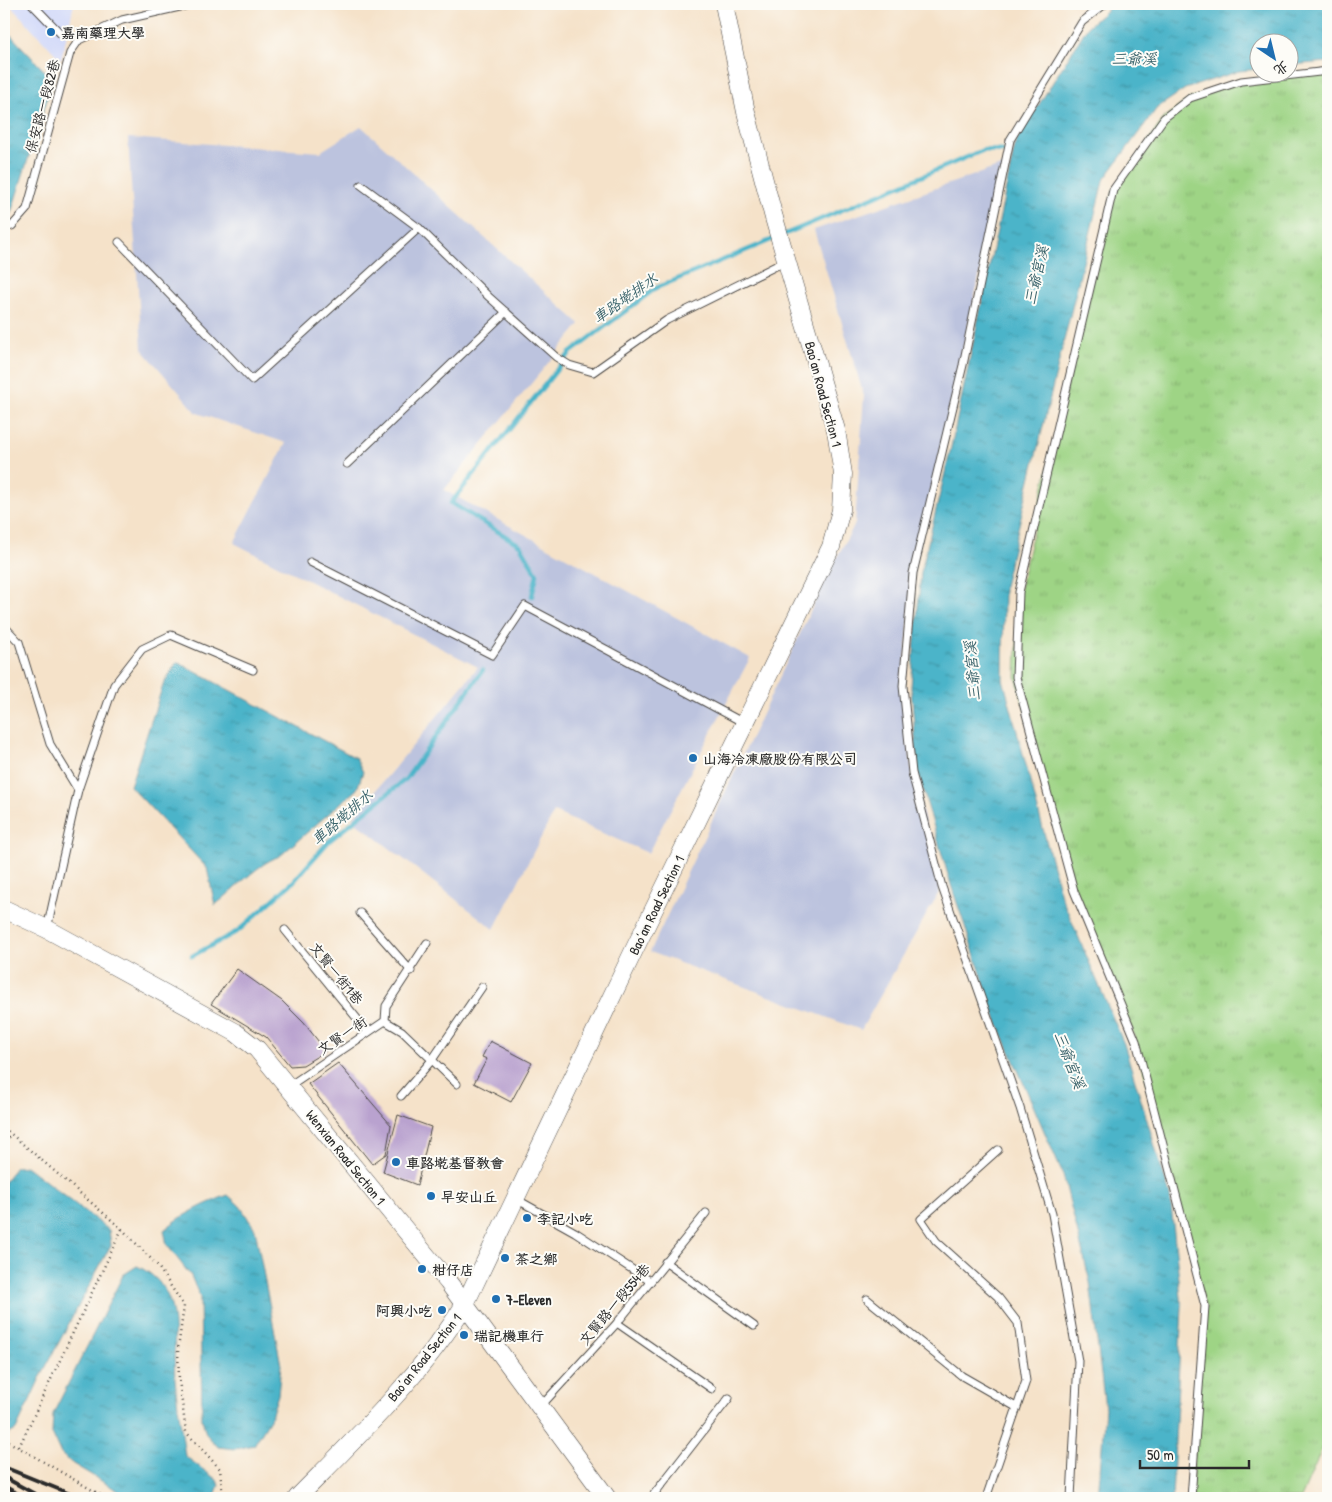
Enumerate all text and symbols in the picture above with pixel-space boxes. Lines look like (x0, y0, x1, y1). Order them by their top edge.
place label: 嘉南藥理大學 (61, 23, 145, 42)
marker: 嘉南藥理大學 (45, 26, 57, 38)
north arrow (1250, 32, 1300, 82)
water label: 三爺溪 (1111, 48, 1157, 69)
street label: 保安路一段82巷 (20, 56, 64, 155)
text: 北 (1271, 57, 1293, 81)
water label: 三爺宮溪 (1019, 242, 1053, 307)
water label: 車路墘排水 (588, 267, 663, 328)
street label: Bao’an Road Section 1 (801, 339, 847, 449)
water label: 三爺宮溪 (959, 639, 985, 702)
place label: 山海冷凍廠股份有限公司 (703, 749, 857, 768)
marker: 山海冷凍廠股份有限公司 (687, 752, 699, 764)
water label: 車路墘排水 (307, 784, 378, 850)
street label: Bao’an Road Section 1 (624, 852, 688, 958)
street label: 文賢一街1巷 (306, 938, 369, 1009)
street label: 文賢一街 (313, 1011, 371, 1059)
water label: 三爺宮溪 (1049, 1028, 1091, 1093)
street label: Wenxian Road Section 1 (302, 1106, 390, 1208)
place label: 車路墘基督教會 (406, 1153, 504, 1172)
marker: 車路墘基督教會 (390, 1156, 402, 1168)
place label: 早安山丘 (441, 1187, 497, 1206)
marker: 早安山丘 (425, 1190, 437, 1202)
place label: 李記小吃 (537, 1209, 593, 1228)
marker: 李記小吃 (521, 1212, 533, 1224)
place label: 茶之鄉 (515, 1249, 557, 1268)
marker: 茶之鄉 (499, 1252, 511, 1264)
street label: 文賢路一段554巷 (574, 1258, 654, 1349)
place label: 柑仔店 (432, 1260, 474, 1279)
marker: 柑仔店 (416, 1263, 428, 1275)
place label: 7-Eleven (505, 1290, 552, 1309)
marker: 7-Eleven (490, 1293, 502, 1305)
place label: 阿興小吃 (376, 1301, 432, 1320)
marker: 阿興小吃 (436, 1304, 448, 1316)
street label: Bao’an Road Section 1 (383, 1309, 465, 1405)
place label: 瑞記機車行 (474, 1326, 544, 1345)
marker: 瑞記機車行 (458, 1329, 470, 1341)
scale bar (1140, 1437, 1248, 1469)
text: 50 m (1147, 1444, 1174, 1465)

